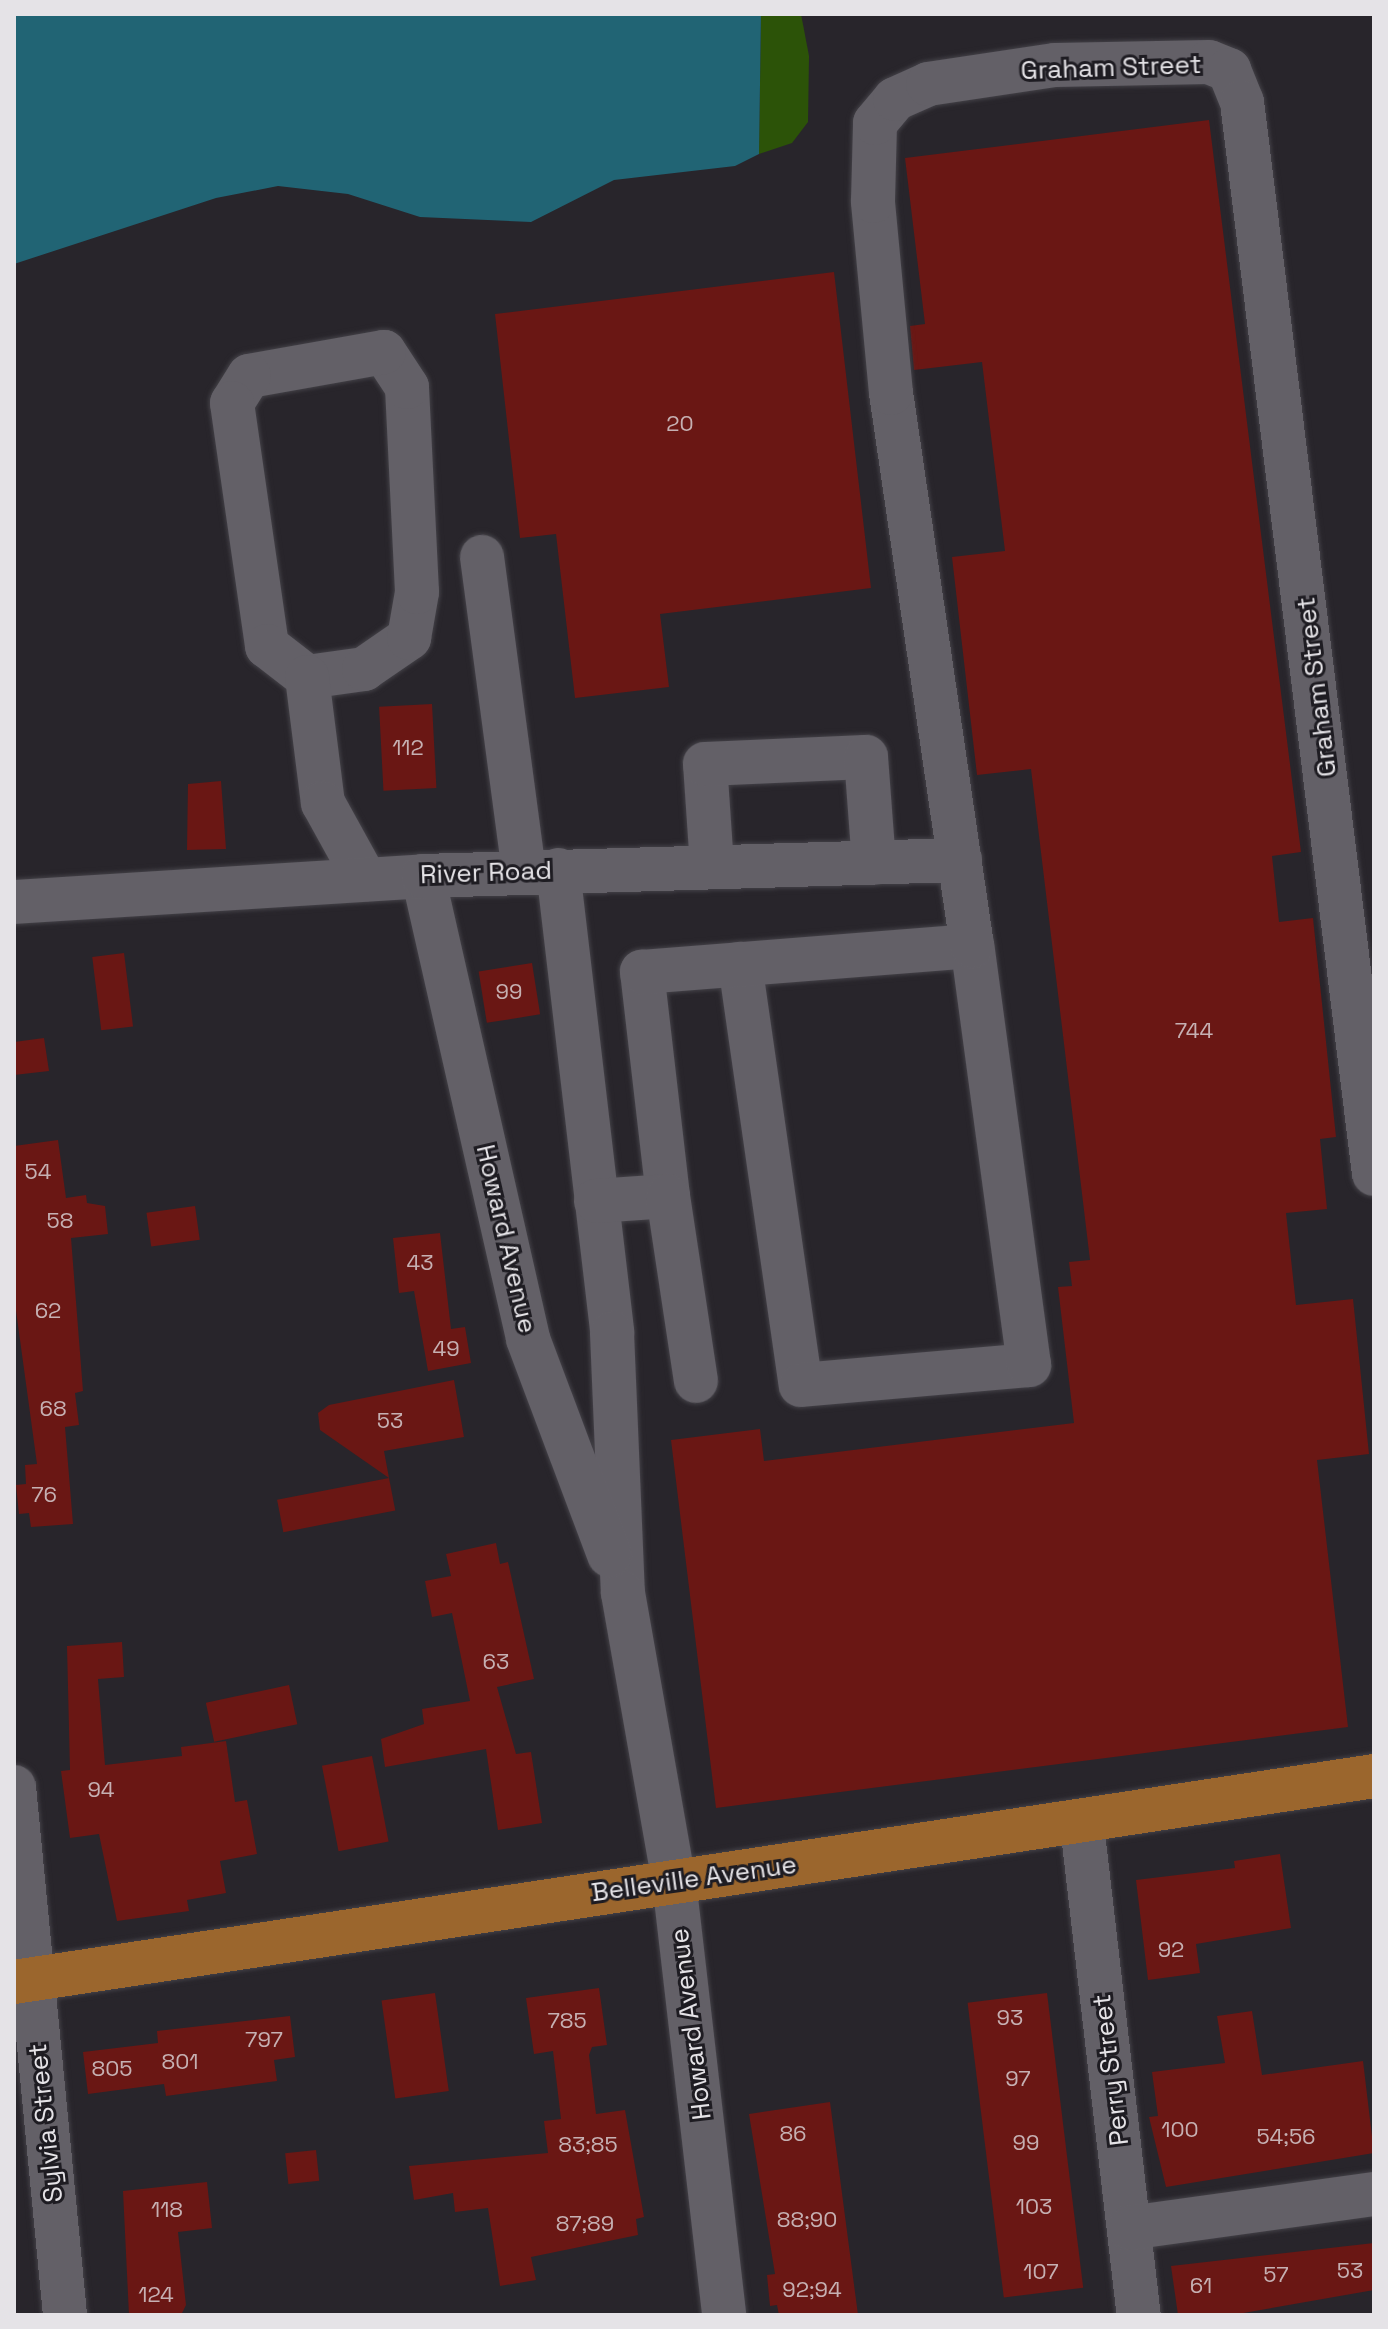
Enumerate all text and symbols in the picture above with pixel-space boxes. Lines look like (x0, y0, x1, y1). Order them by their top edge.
street label: Graham Street (1020, 49, 1202, 87)
house number: 20 (666, 411, 694, 437)
street label: Graham Street (1290, 595, 1344, 779)
house number: 112 (392, 735, 424, 761)
street label: River Road (420, 855, 552, 891)
house number: 99 (496, 979, 522, 1005)
house number: 744 (1175, 1018, 1213, 1044)
street label: Howard Avenue (469, 1141, 543, 1337)
house number: 54 (25, 1159, 51, 1185)
house number: 58 (47, 1208, 73, 1234)
house number: 43 (406, 1250, 434, 1276)
house number: 62 (35, 1298, 61, 1324)
house number: 49 (432, 1336, 460, 1362)
house number: 68 (39, 1396, 67, 1422)
house number: 53 (377, 1408, 403, 1434)
house number: 76 (31, 1482, 57, 1508)
house number: 63 (483, 1649, 509, 1675)
house number: 94 (87, 1777, 115, 1803)
street label: Belleville Avenue (589, 1849, 799, 1909)
street label: Howard Avenue (664, 1926, 718, 2122)
house number: 92 (1158, 1937, 1184, 1963)
street label: Perry Street (1086, 1993, 1136, 2147)
house number: 93 (997, 2005, 1023, 2031)
house number: 785 (547, 2008, 587, 2034)
house number: 797 (245, 2027, 283, 2053)
street label: Sylvia Street (22, 2042, 70, 2204)
house number: 801 (161, 2049, 199, 2075)
house number: 805 (92, 2056, 132, 2082)
house number: 97 (1005, 2066, 1031, 2092)
house number: 100 (1161, 2117, 1199, 2143)
house number: 86 (779, 2121, 807, 2147)
house number: 54;56 (1256, 2124, 1316, 2150)
house number: 99 (1013, 2130, 1039, 2156)
house number: 83;85 (558, 2132, 618, 2158)
house number: 103 (1016, 2194, 1052, 2220)
house number: 118 (151, 2197, 183, 2223)
house number: 88;90 (777, 2207, 837, 2233)
house number: 87;89 (556, 2211, 614, 2237)
house number: 53 (1337, 2258, 1363, 2284)
house number: 107 (1023, 2259, 1059, 2285)
house number: 57 (1263, 2262, 1289, 2288)
house number: 61 (1190, 2273, 1212, 2299)
house number: 92;94 (782, 2277, 842, 2303)
house number: 124 (138, 2282, 174, 2308)

